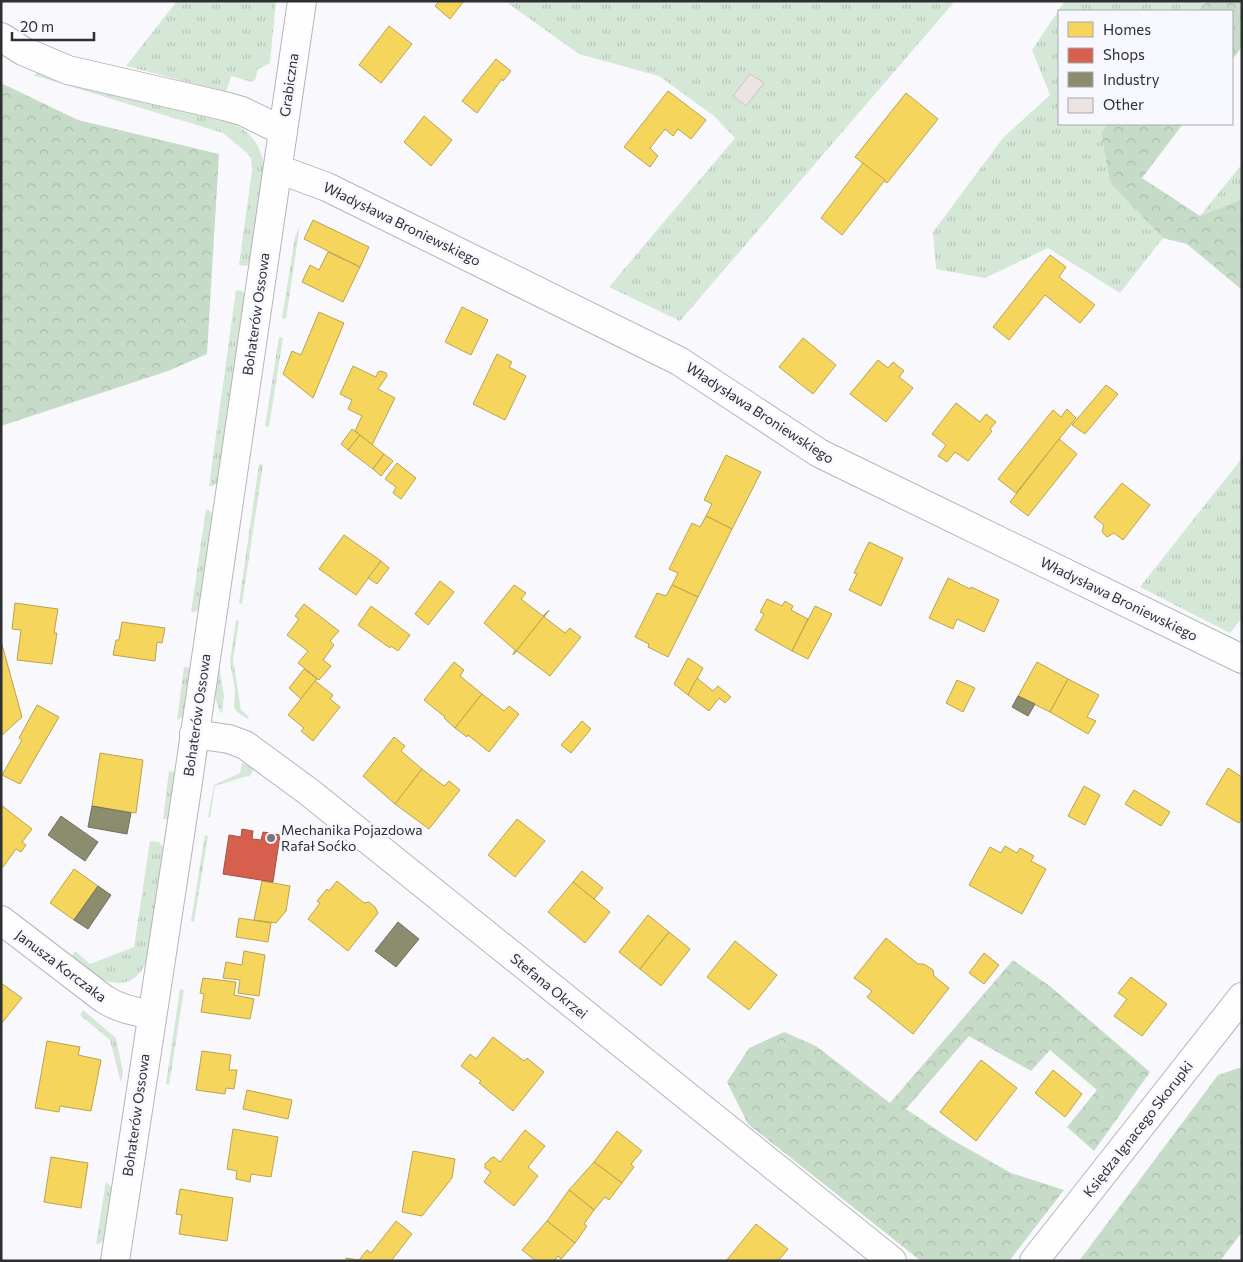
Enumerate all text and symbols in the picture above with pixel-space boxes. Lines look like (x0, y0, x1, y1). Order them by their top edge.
scale bar (12, 10, 95, 42)
legend (1058, 10, 1233, 125)
text: 20 m (20, 17, 54, 35)
text: Homes (1103, 20, 1151, 38)
text: Shops (1103, 45, 1145, 63)
street label: Grabiczna (276, 52, 301, 118)
text: Industry (1103, 70, 1160, 88)
text: Other (1103, 95, 1144, 113)
street label: Władysława Broniewskiego (321, 178, 484, 269)
street label: Bohaterów Ossowa (238, 251, 273, 376)
street label: Władysława Broniewskiego (683, 358, 838, 467)
street label: Władysława Broniewskiego (1038, 553, 1201, 644)
street label: Bohaterów Ossowa (179, 652, 214, 777)
place label: Mechanika Pojazdowa Rafał Soćko (281, 821, 423, 854)
marker: Mechanika Pojazdowa Rafał Soćko (265, 832, 277, 844)
street label: Janusza Korczaka (13, 926, 110, 1005)
street label: Stefana Okrzei (507, 949, 591, 1022)
street label: Bohaterów Ossowa (118, 1052, 153, 1177)
street label: Księdza Ignacego Skorupki (1079, 1057, 1196, 1200)

